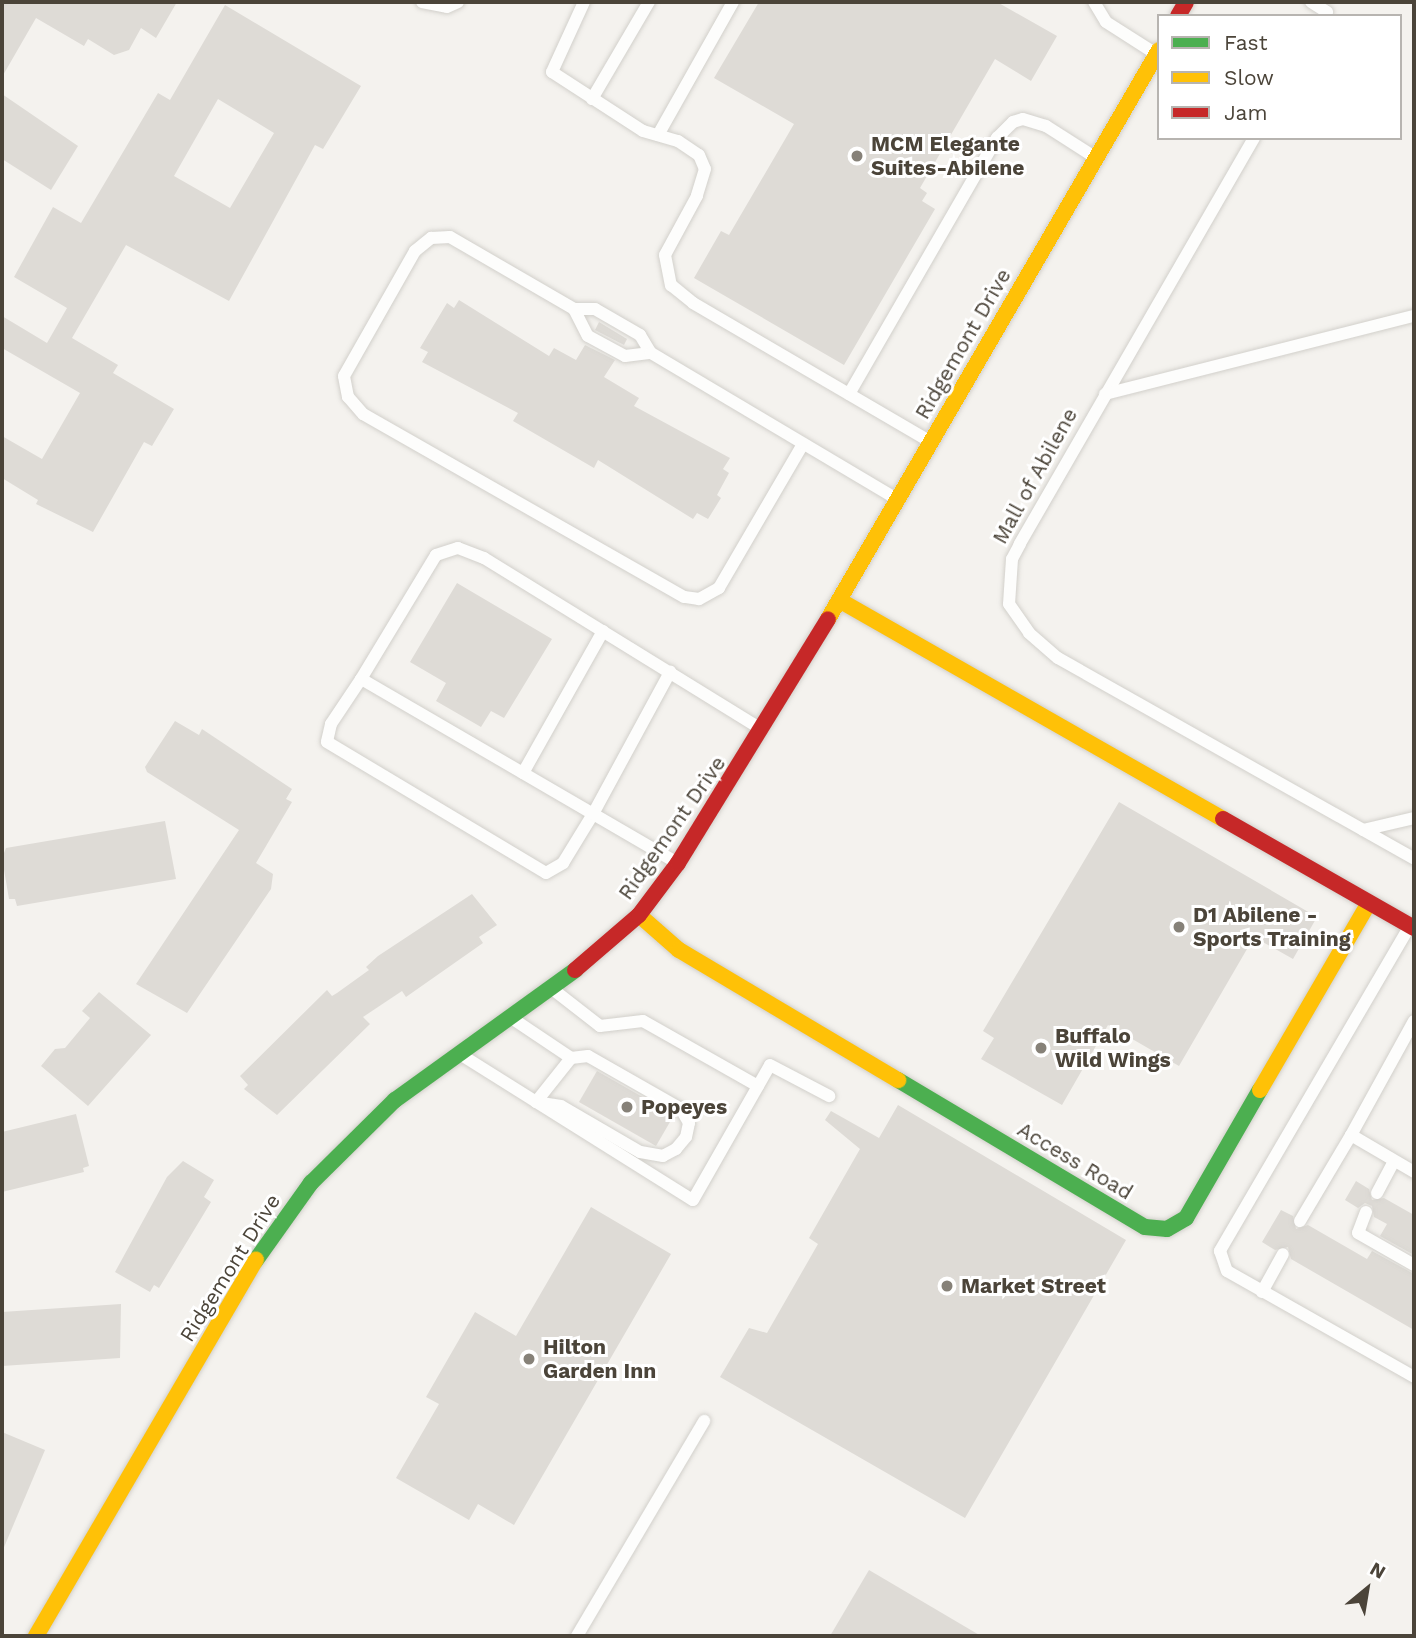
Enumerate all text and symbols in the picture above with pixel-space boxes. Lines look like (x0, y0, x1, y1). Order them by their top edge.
legend (1157, 14, 1402, 140)
text: Fast (1224, 30, 1268, 55)
text: Slow (1224, 65, 1274, 90)
text: Jam (1224, 100, 1267, 125)
place label: MCM Elegante Suites-Abilene (871, 131, 1025, 181)
marker: MCM Elegante Suites-Abilene (849, 148, 865, 164)
street label: Ridgemont Drive (910, 264, 1016, 424)
street label: Mall of Abilene (987, 403, 1083, 549)
street label: Ridgemont Drive (613, 751, 731, 905)
place label: D1 Abilene - Sports Training (1193, 902, 1351, 952)
marker: D1 Abilene - Sports Training (1171, 919, 1187, 935)
place label: Buffalo Wild Wings (1055, 1023, 1171, 1073)
marker: Buffalo Wild Wings (1033, 1040, 1049, 1056)
place label: Popeyes (641, 1094, 727, 1120)
marker: Popeyes (619, 1099, 635, 1115)
street label: Access Road (1013, 1117, 1137, 1205)
street label: Ridgemont Drive (174, 1189, 286, 1347)
place label: Market Street (961, 1273, 1106, 1299)
marker: Market Street (939, 1278, 955, 1294)
place label: Hilton Garden Inn (543, 1334, 656, 1384)
marker: Hilton Garden Inn (521, 1351, 537, 1367)
north arrow (1332, 1554, 1402, 1624)
text: N (1366, 1557, 1390, 1584)

